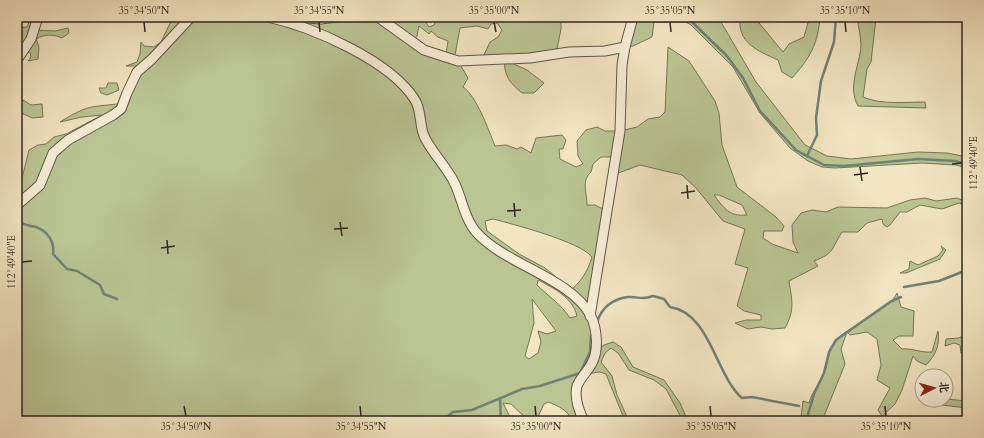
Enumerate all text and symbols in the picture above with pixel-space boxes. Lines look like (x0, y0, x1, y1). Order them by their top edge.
text: 35°34'50"N (119, 4, 170, 18)
text: 35°34'55"N (294, 4, 345, 18)
text: 35°35'00"N (469, 4, 520, 18)
text: 35°35'05"N (645, 4, 696, 18)
text: 35°35'10"N (820, 4, 871, 18)
text: 112°49'40"E (967, 136, 981, 190)
text: 112°49'40"E (5, 235, 19, 289)
north arrow (914, 368, 954, 408)
text: 北 (935, 381, 951, 393)
text: 35°34'50"N (161, 420, 212, 434)
text: 35°34'55"N (336, 420, 387, 434)
text: 35°35'00"N (511, 420, 562, 434)
text: 35°35'05"N (686, 420, 737, 434)
text: 35°35'10"N (861, 420, 912, 434)

